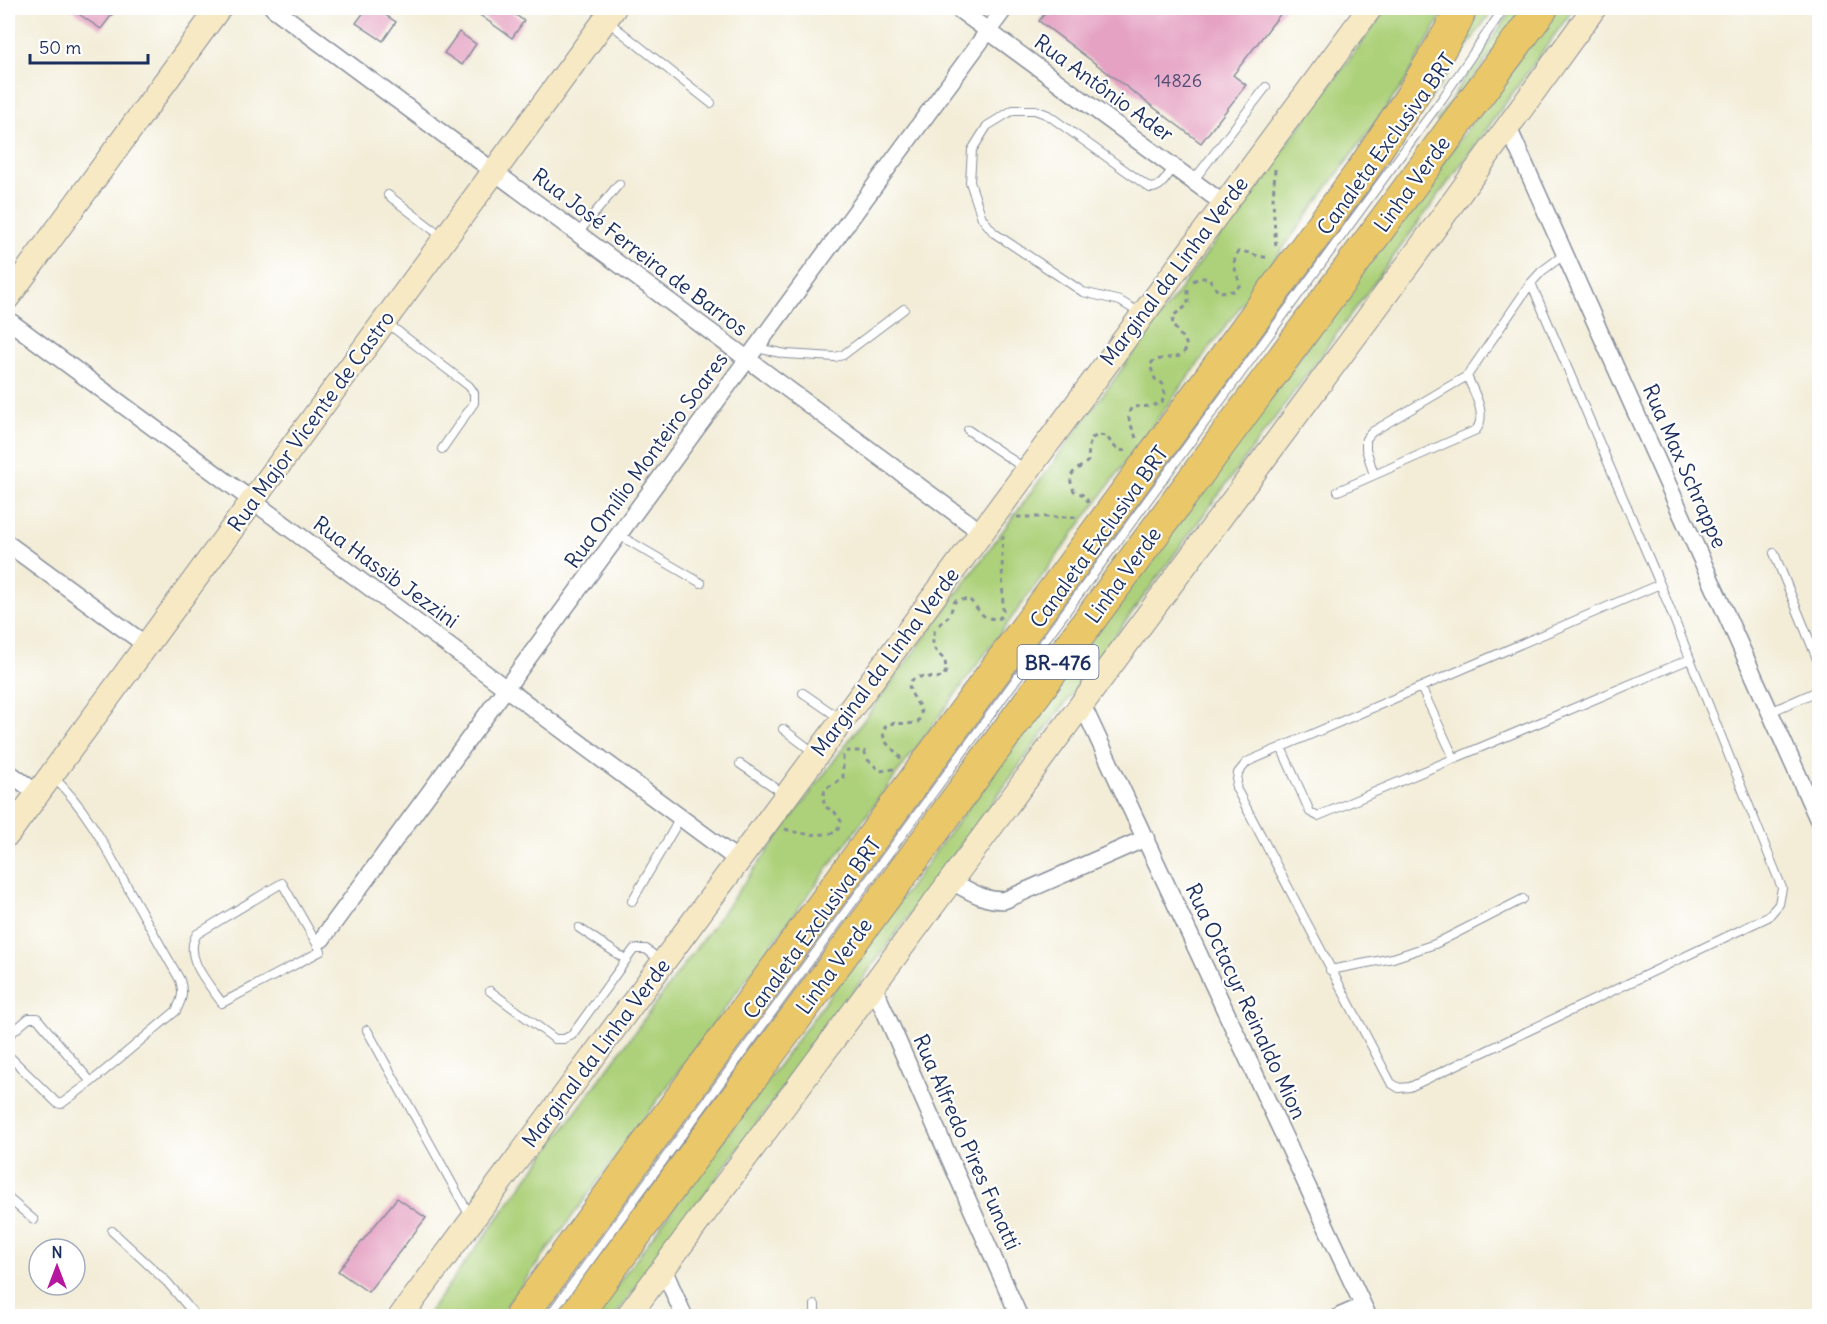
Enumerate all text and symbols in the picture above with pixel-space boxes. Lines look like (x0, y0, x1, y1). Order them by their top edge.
scale bar (30, 27, 148, 65)
street label: Rua Antônio Ader (1029, 28, 1179, 148)
text: 50 m (39, 36, 81, 59)
street label: Canaleta Exclusiva BRT (1311, 48, 1461, 240)
house number: 14826 (1154, 69, 1202, 92)
street label: Linha Verde (1368, 130, 1456, 238)
street label: Rua José Ferreira de Barros (527, 162, 753, 342)
street label: Marginal da Linha Verde (1094, 171, 1254, 371)
street label: Rua Major Vicente de Castro (222, 305, 400, 537)
street label: Rua Omílio Monteiro Soares (558, 347, 734, 573)
street label: Rua Max Schrappe (1637, 380, 1733, 552)
street label: Canaleta Exclusiva BRT (1024, 441, 1174, 633)
street label: Rua Hassib Jezzini (308, 510, 464, 634)
street label: Linha Verde (1079, 521, 1167, 629)
street label: Marginal da Linha Verde (805, 562, 965, 762)
road number: BR-476 (1018, 645, 1098, 679)
street label: Canaleta Exclusiva BRT (737, 832, 887, 1024)
street label: Rua Octacyr Reinaldo Mion (1179, 879, 1313, 1123)
street label: Linha Verde (790, 912, 878, 1020)
street label: Marginal da Linha Verde (516, 953, 676, 1153)
street label: Rua Alfredo Pires Funatti (907, 1030, 1027, 1254)
north arrow (27, 1237, 87, 1297)
text: N (51, 1242, 63, 1262)

